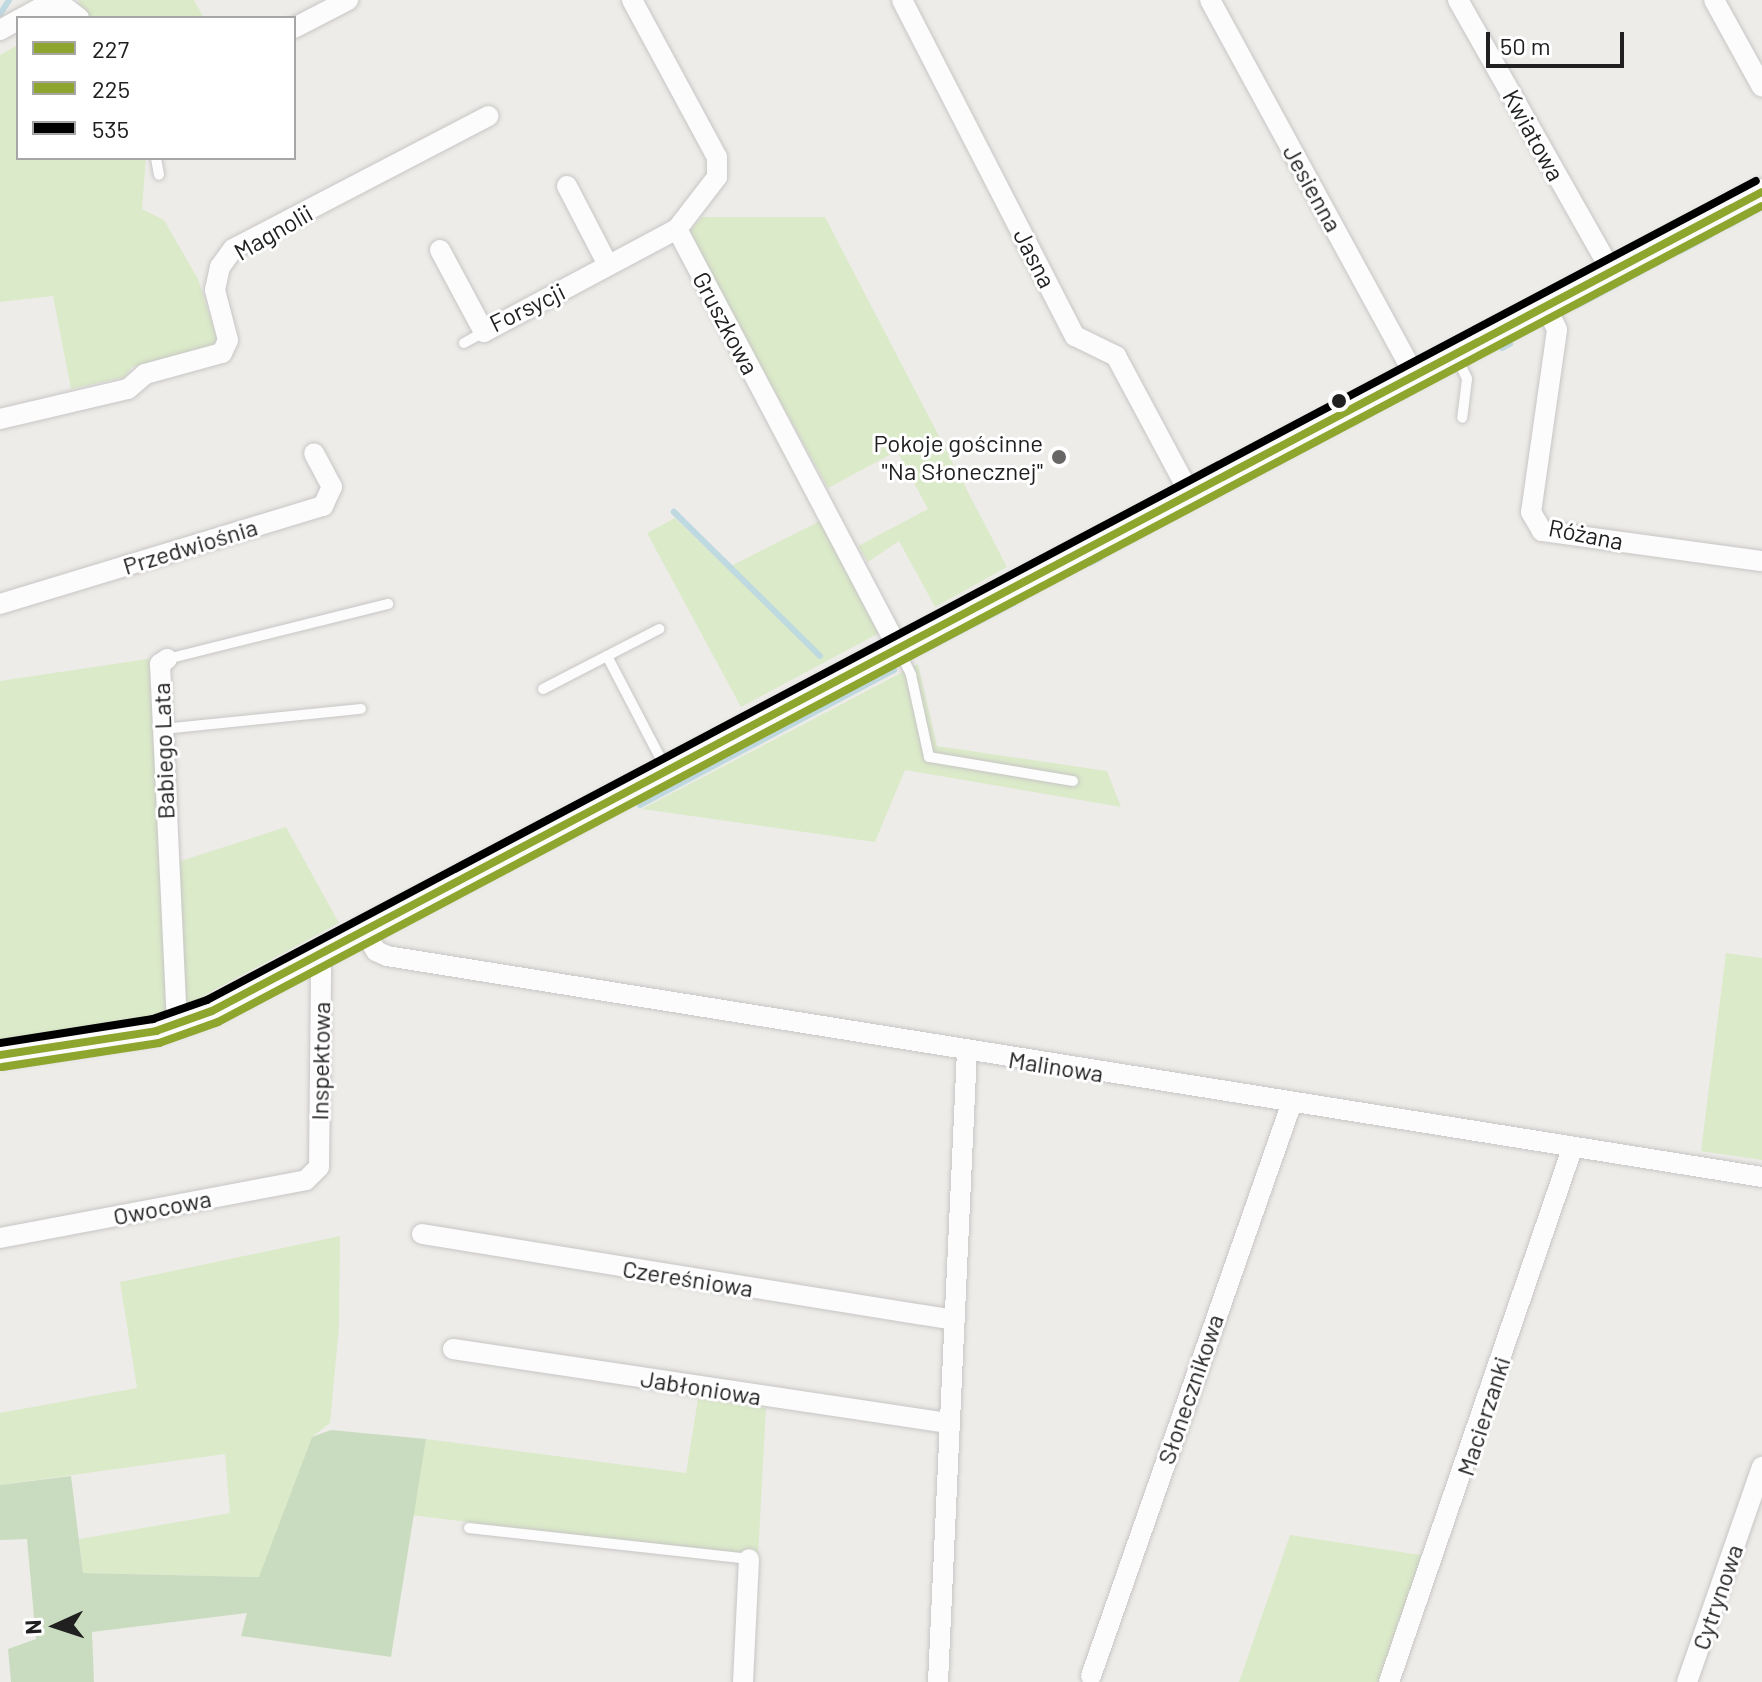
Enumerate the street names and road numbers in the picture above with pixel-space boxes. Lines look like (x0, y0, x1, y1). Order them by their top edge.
street label: Kwiatowa (1497, 84, 1571, 186)
street label: Jesienna (1277, 139, 1349, 237)
street label: Magnolii (229, 198, 317, 266)
street label: Jasna (1008, 223, 1062, 293)
street label: Gruszkowa (687, 267, 765, 379)
street label: Forsycji (485, 276, 569, 338)
street label: Przedwiośnia (119, 512, 261, 580)
street label: Różana (1546, 513, 1626, 555)
street label: Babiego Lata (146, 682, 180, 820)
street label: Inspektowa (305, 1001, 335, 1121)
street label: Malinowa (1006, 1044, 1106, 1088)
street label: Owocowa (111, 1183, 213, 1231)
street label: Czereśniowa (621, 1253, 755, 1303)
street label: Słonecznikowa (1151, 1310, 1229, 1468)
street label: Macierzanki (1450, 1353, 1516, 1479)
street label: Jabłoniowa (639, 1363, 763, 1411)
street label: Cytrynowa (1686, 1541, 1748, 1653)

